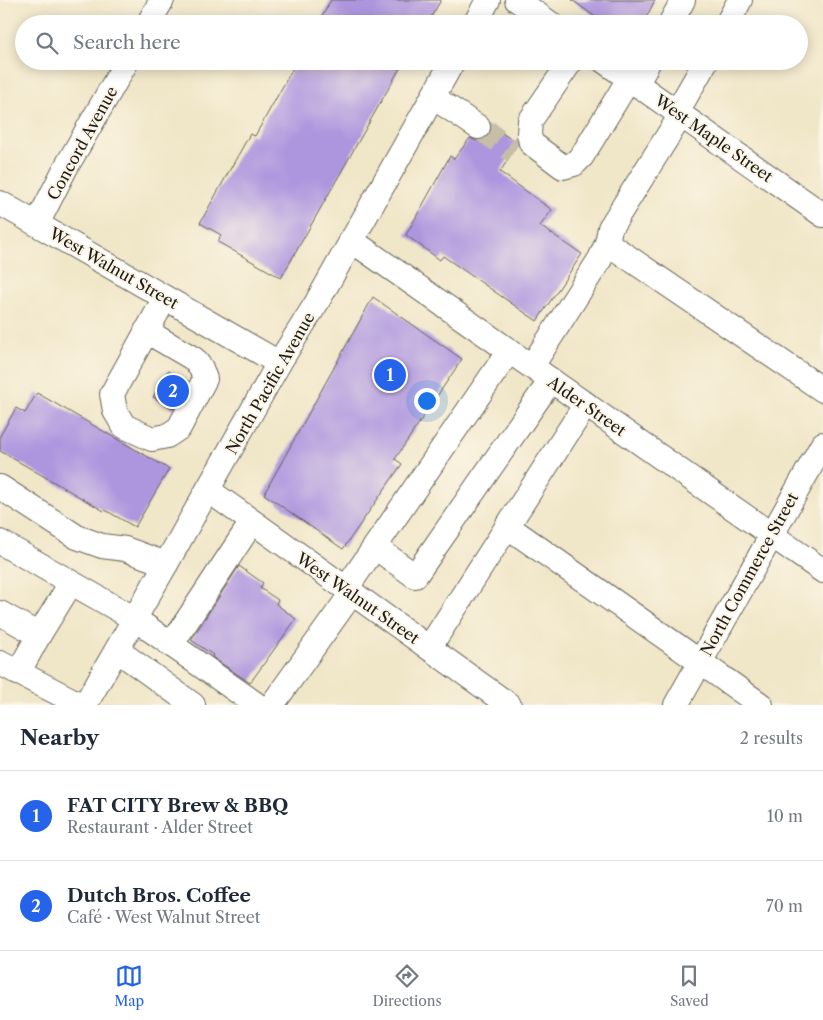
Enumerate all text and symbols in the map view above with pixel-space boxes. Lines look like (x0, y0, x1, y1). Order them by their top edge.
search box (15, 15, 808, 70)
icon: search (33, 29, 61, 57)
text: Search here (73, 31, 181, 54)
street label: Concord Avenue (42, 83, 122, 203)
street label: West Maple Street (650, 89, 777, 186)
street label: West Walnut Street (45, 222, 182, 313)
street label: North Pacific Avenue (221, 309, 319, 457)
pin: 1 (374, 356, 406, 394)
street label: Alder Street (543, 371, 630, 441)
pin: 2 (157, 372, 189, 410)
your location (414, 388, 440, 414)
street label: North Commerce Street (696, 489, 802, 659)
street label: West Walnut Street (292, 547, 424, 648)
text: Nearby (20, 725, 99, 750)
text: 2 results (740, 728, 803, 748)
text: FAT CITY Brew & BBQ (67, 794, 288, 817)
text: 1 (32, 806, 40, 826)
text: 10 m (767, 806, 803, 826)
text: Restaurant · Alder Street (67, 817, 253, 837)
text: Dutch Bros. Coffee (67, 884, 251, 907)
text: 2 (31, 896, 41, 916)
text: 70 m (766, 896, 803, 916)
text: Café · West Walnut Street (67, 907, 260, 927)
tab: Map (114, 962, 144, 1010)
tab: Directions (372, 962, 442, 1010)
tab: Saved (670, 962, 709, 1010)

